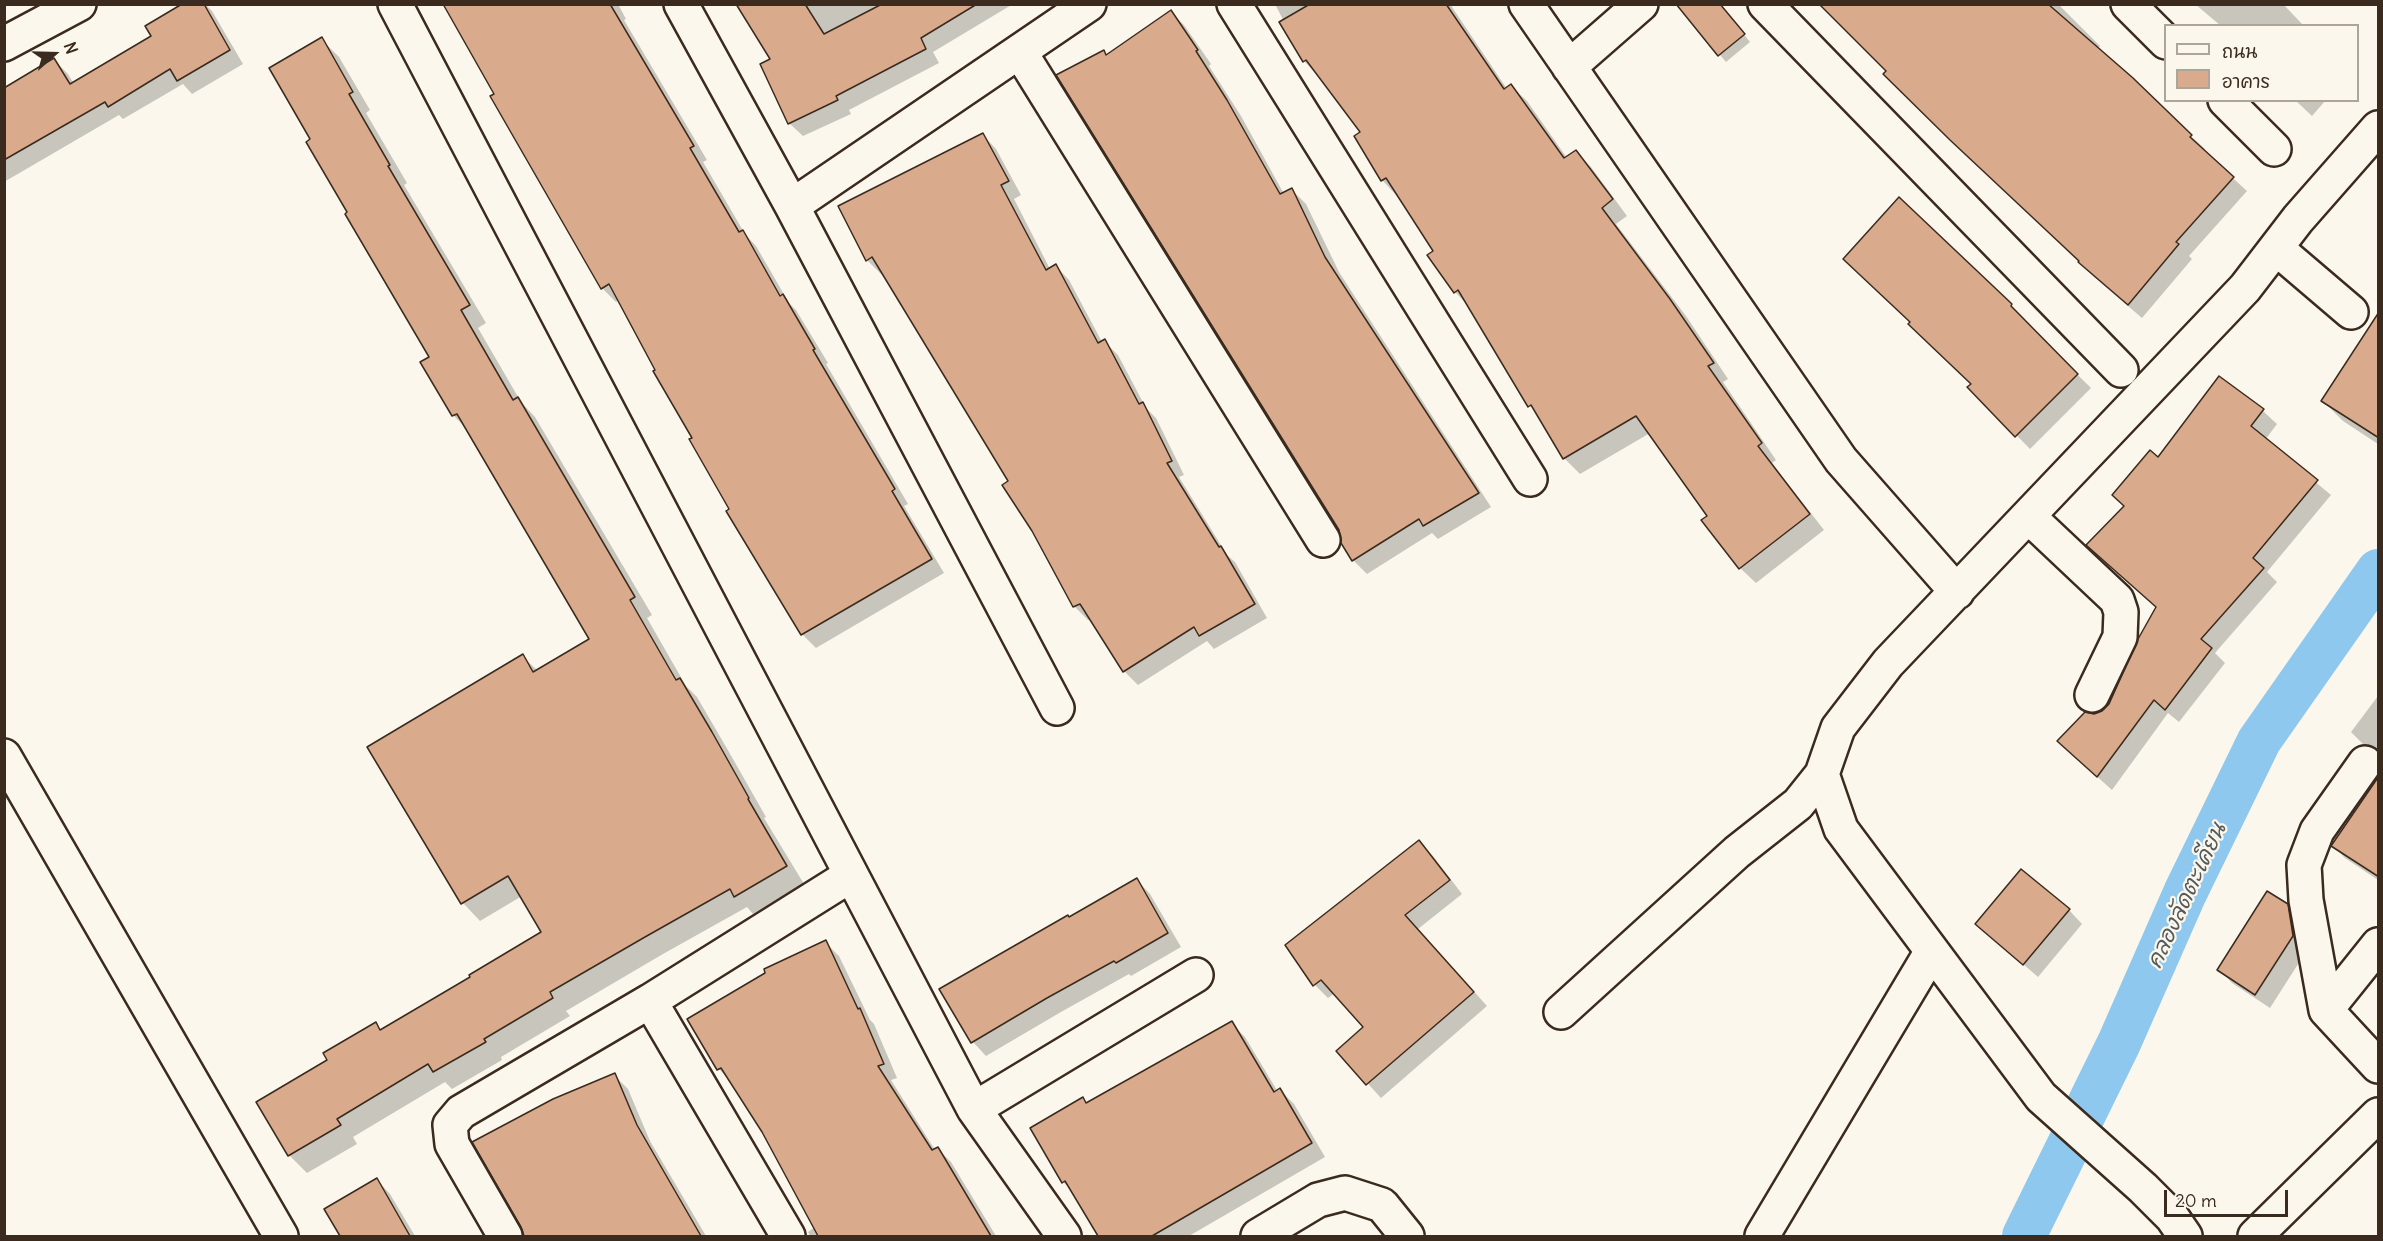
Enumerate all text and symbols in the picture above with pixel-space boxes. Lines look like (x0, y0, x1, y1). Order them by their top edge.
north arrow (24, 24, 84, 84)
legend (2164, 24, 2359, 102)
text: N (60, 39, 82, 56)
text: ถนน (2222, 40, 2257, 63)
text: อาคาร (2222, 70, 2270, 93)
water label: คลองลัดตะเคียน (2142, 819, 2232, 973)
scale bar (2167, 1178, 2292, 1216)
text: 20 m (2175, 1189, 2217, 1212)

